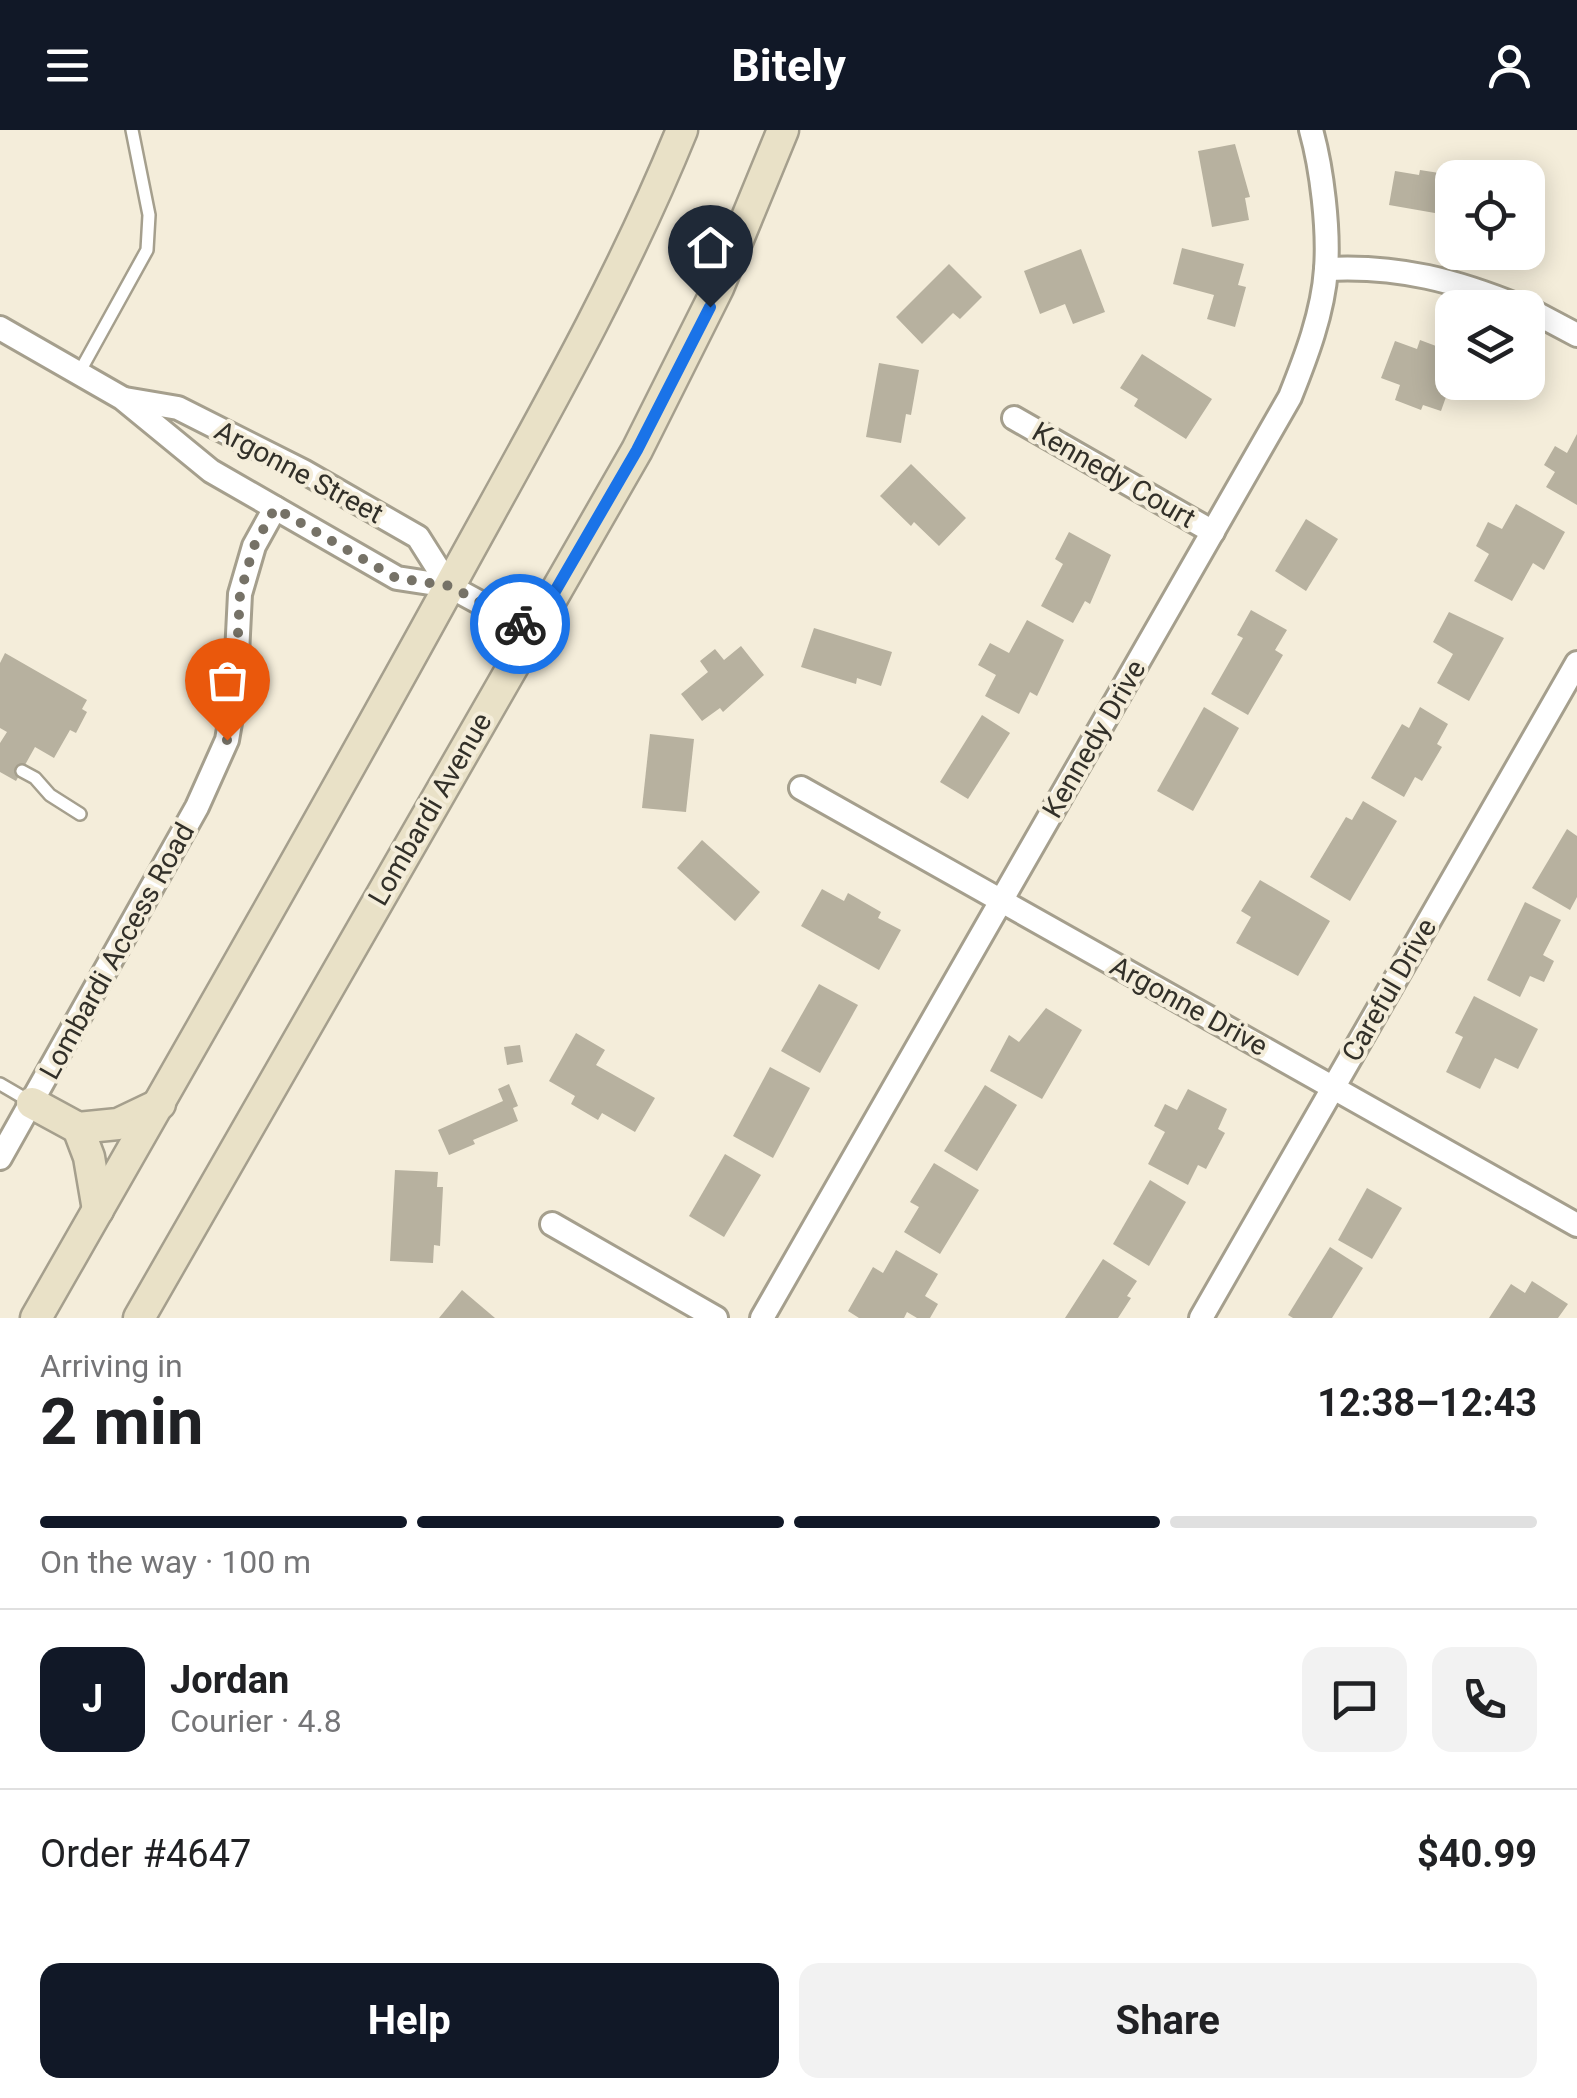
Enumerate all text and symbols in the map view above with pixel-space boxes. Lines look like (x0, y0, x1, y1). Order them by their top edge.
icon: menu (40, 38, 95, 93)
icon: person (1482, 38, 1537, 93)
text: Bitely (731, 39, 846, 92)
map controls (1435, 160, 1545, 400)
button: locate (1435, 160, 1545, 270)
pin (668, 205, 753, 308)
icon: home (683, 220, 738, 275)
button: layers (1435, 290, 1545, 400)
street label: Argonne Street (209, 414, 389, 530)
street label: Kennedy Court (1027, 415, 1201, 535)
courier (470, 574, 570, 674)
icon: bike (493, 597, 548, 652)
pin (185, 638, 270, 741)
icon: bag (200, 653, 255, 708)
street label: Kennedy Drive (1036, 654, 1152, 824)
street label: Lombardi Avenue (361, 707, 499, 911)
street label: Lombardi Access Road (33, 817, 201, 1085)
street label: Careful Drive (1335, 913, 1443, 1067)
street label: Argonne Drive (1105, 949, 1273, 1063)
text: Arriving in (40, 1347, 183, 1385)
text: 12:38–12:43 (1317, 1381, 1537, 1425)
text: 2 min (40, 1384, 203, 1460)
text: On the way · 100 m (40, 1543, 311, 1581)
button: chat (1302, 1647, 1407, 1752)
button: phone (1432, 1647, 1537, 1752)
text: Jordan (170, 1658, 289, 1702)
text: J (82, 1677, 103, 1721)
text: Courier · 4.8 (170, 1702, 342, 1740)
text: Order #4647 (40, 1832, 251, 1876)
text: $40.99 (1417, 1832, 1537, 1876)
button: Help (40, 1963, 779, 2078)
button: Share (799, 1963, 1537, 2078)

